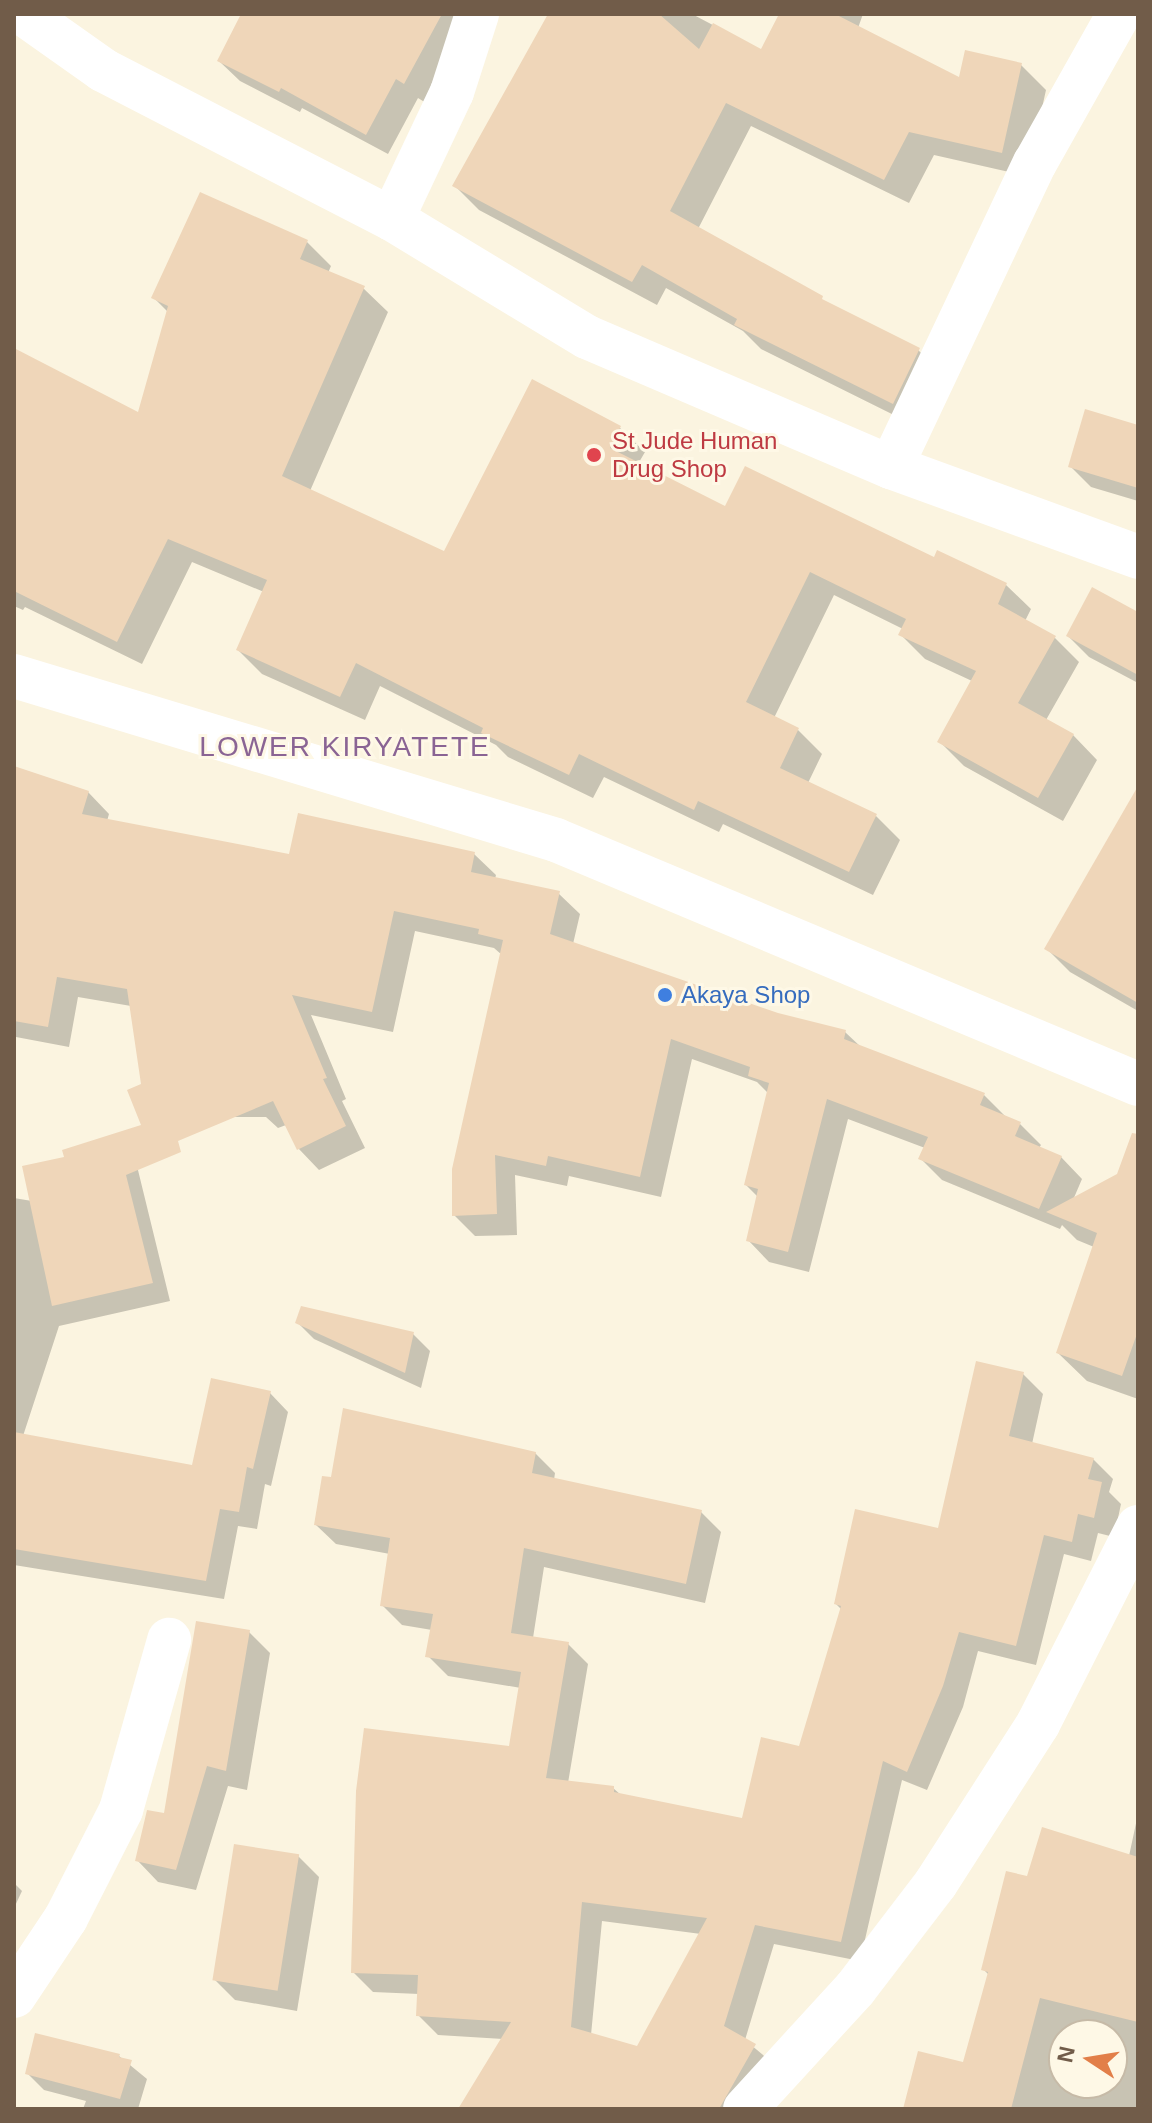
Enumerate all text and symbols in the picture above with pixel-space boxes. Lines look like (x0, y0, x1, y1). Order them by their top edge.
place label: St Jude Human Drug Shop (612, 427, 777, 483)
marker: St Jude Human Drug Shop (583, 444, 605, 466)
district label: LOWER KIRYATETE (199, 730, 491, 764)
place label: Akaya Shop (681, 981, 810, 1009)
marker: Akaya Shop (656, 986, 674, 1004)
north arrow (1048, 2019, 1128, 2099)
text: N (1052, 2044, 1080, 2065)

